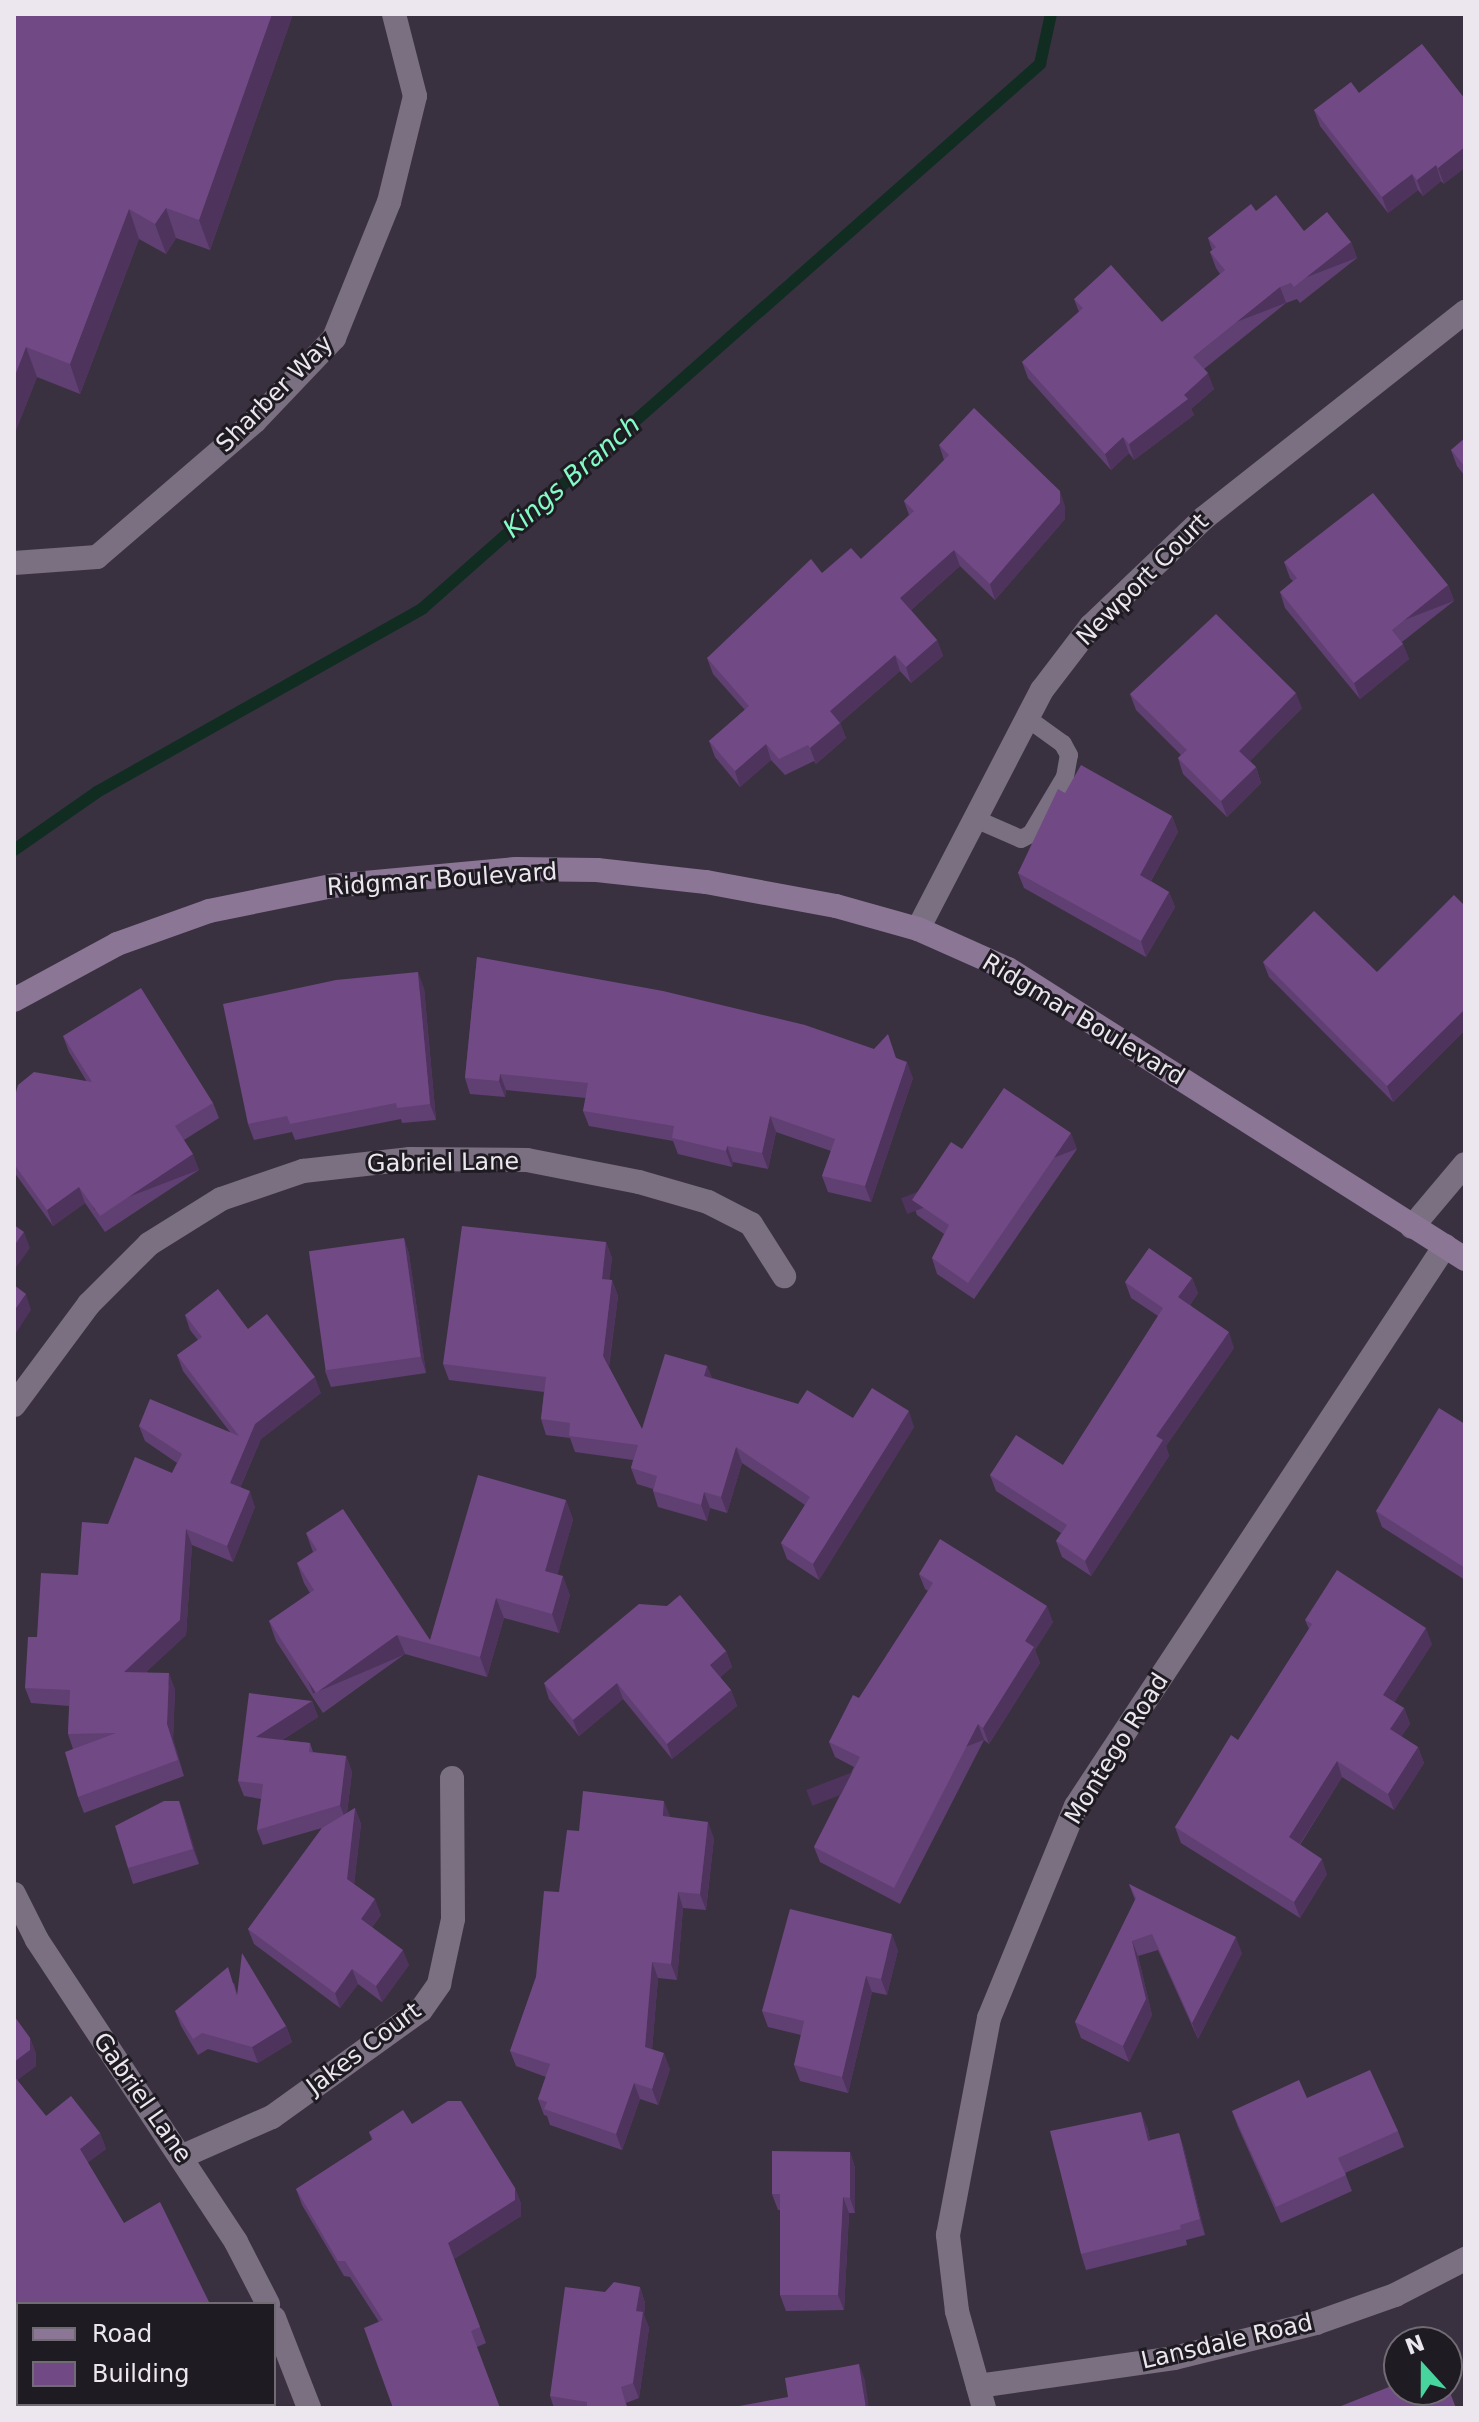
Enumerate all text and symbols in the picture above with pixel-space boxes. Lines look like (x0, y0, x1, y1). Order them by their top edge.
street label: Sharber Way (211, 330, 339, 458)
water label: Kings Branch (497, 409, 647, 545)
street label: Newport Court (1071, 508, 1215, 652)
street label: Ridgmar Boulevard (326, 858, 558, 902)
street label: Ridgmar Boulevard (977, 948, 1189, 1092)
street label: Gabriel Lane (367, 1147, 519, 1179)
street label: Montego Road (1059, 1668, 1175, 1830)
street label: Jakes Court (301, 1997, 427, 2101)
street label: Gabriel Lane (87, 2027, 197, 2169)
legend (16, 2302, 276, 2406)
street label: Lansdale Road (1138, 2308, 1316, 2376)
text: Road (92, 2320, 152, 2348)
north arrow (1383, 2326, 1463, 2406)
text: N (1402, 2330, 1428, 2360)
text: Building (92, 2360, 189, 2388)

